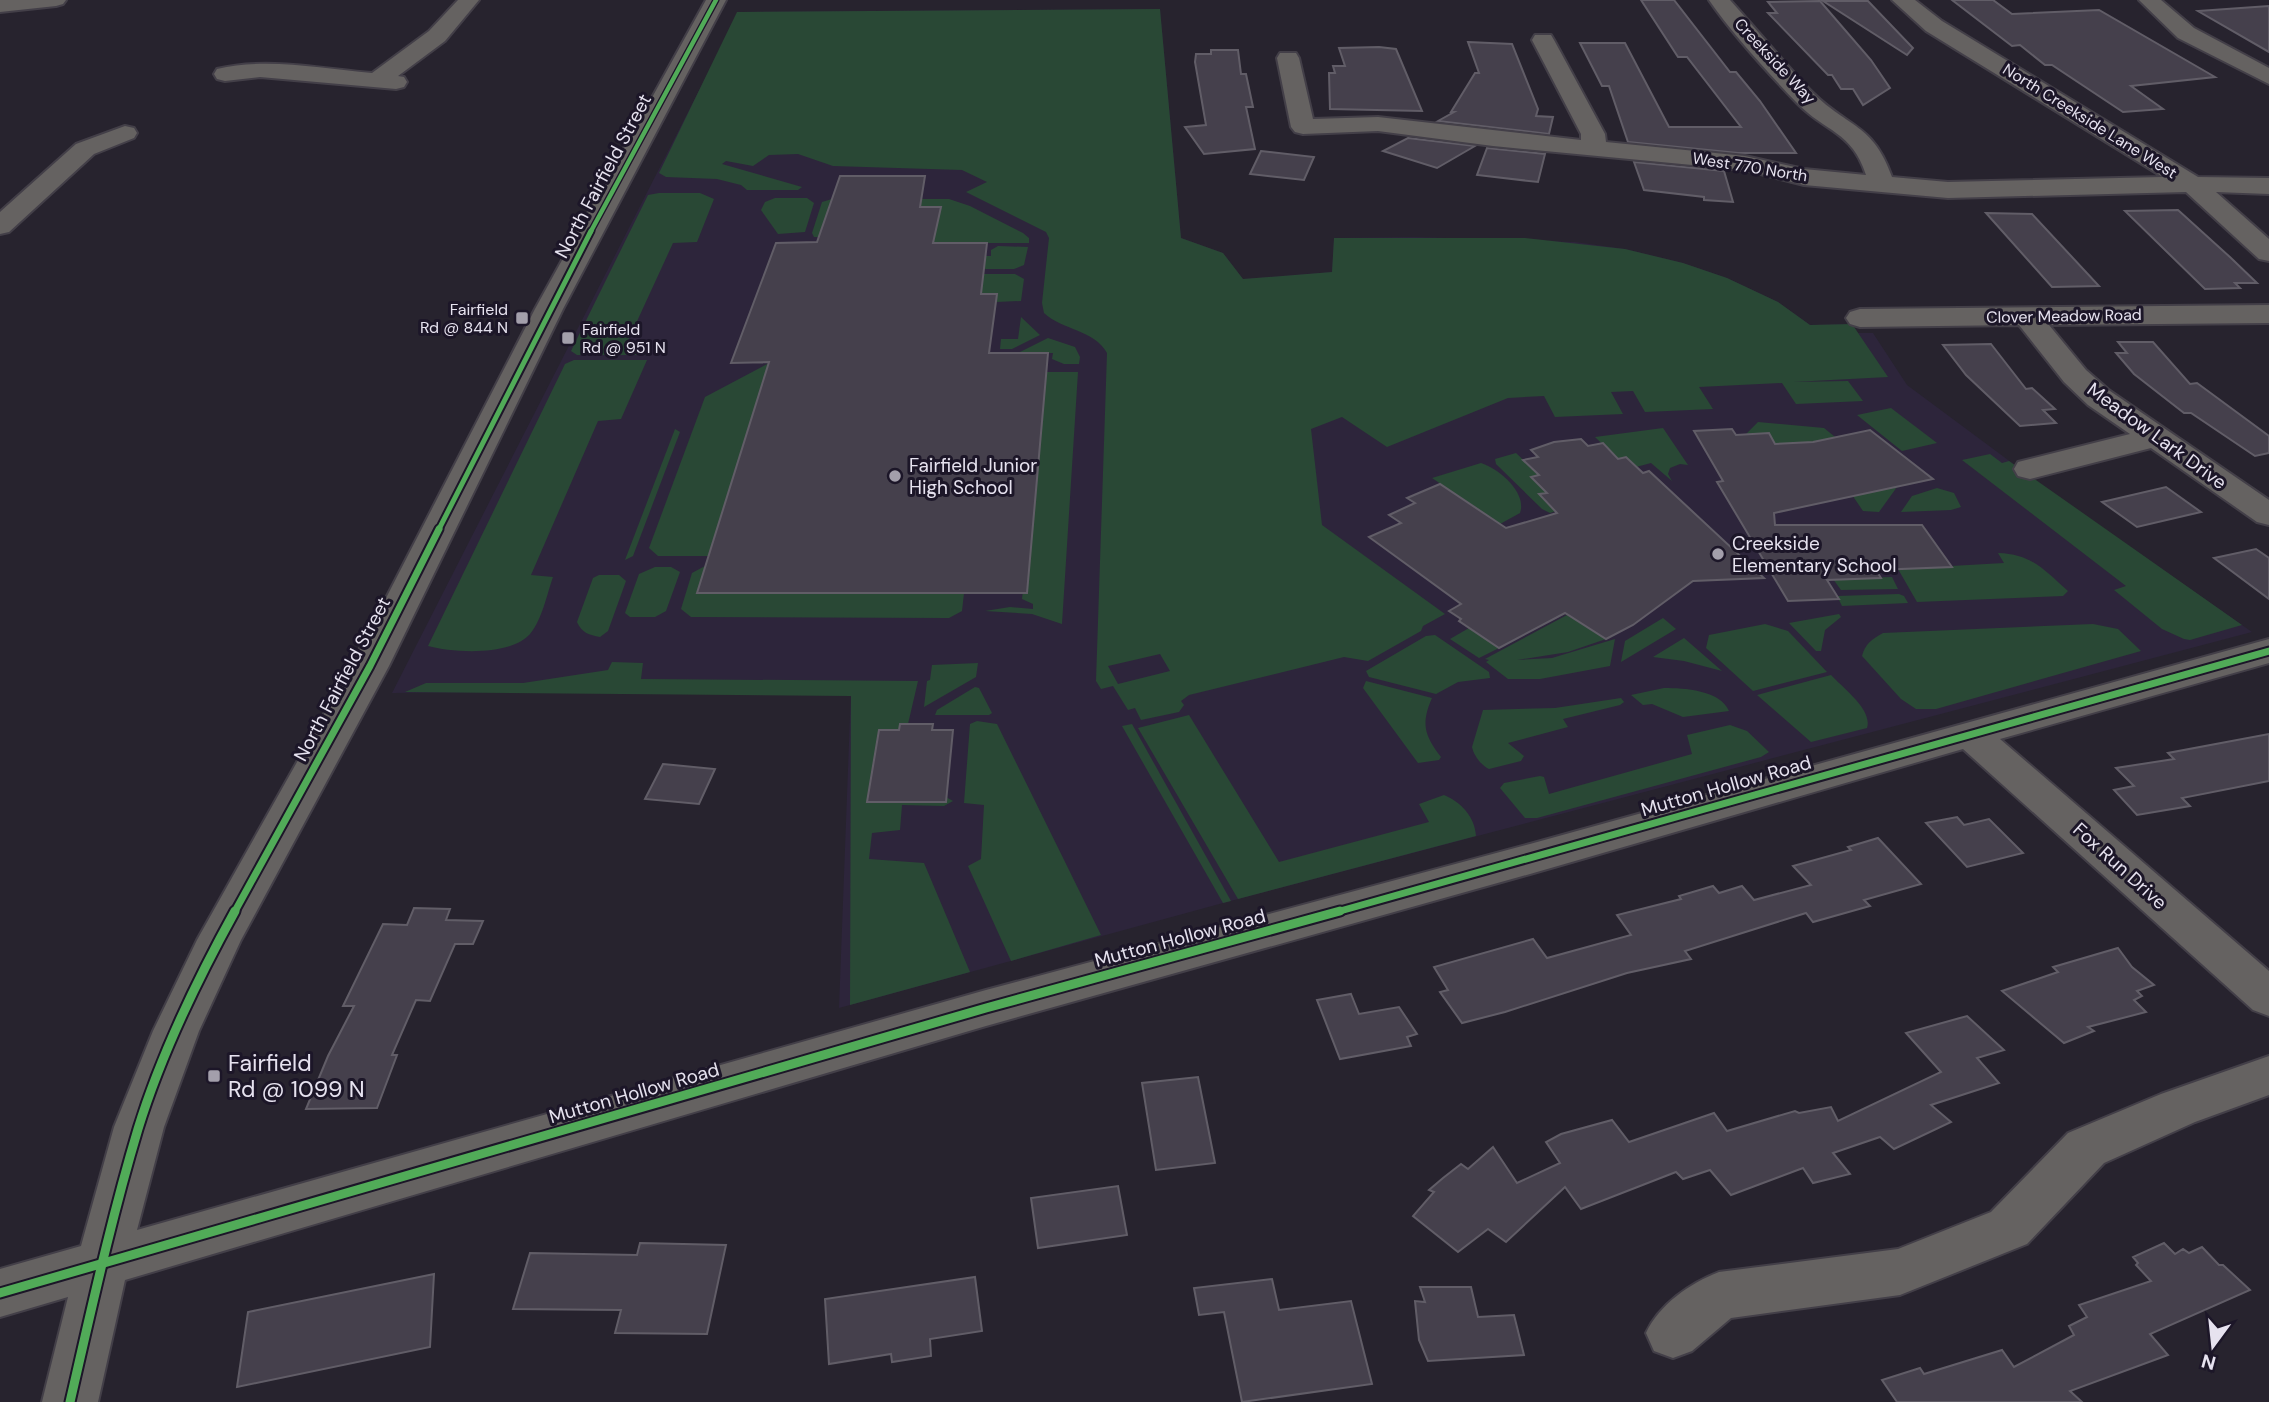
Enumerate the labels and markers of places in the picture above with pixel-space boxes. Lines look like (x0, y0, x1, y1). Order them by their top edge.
place label: Fairfield Rd @ 844 N (420, 299, 508, 338)
marker: Fairfield Rd @ 844 N (514, 310, 530, 326)
place label: Fairfield Rd @ 951 N (582, 319, 666, 358)
marker: Fairfield Rd @ 951 N (560, 330, 576, 346)
place label: Fairfield Junior High School (909, 453, 1037, 500)
marker: Fairfield Junior High School (887, 468, 903, 484)
place label: Creekside Elementary School (1732, 531, 1896, 578)
marker: Creekside Elementary School (1710, 546, 1726, 562)
place label: Fairfield Rd @ 1099 N (228, 1048, 365, 1104)
marker: Fairfield Rd @ 1099 N (206, 1068, 222, 1084)

